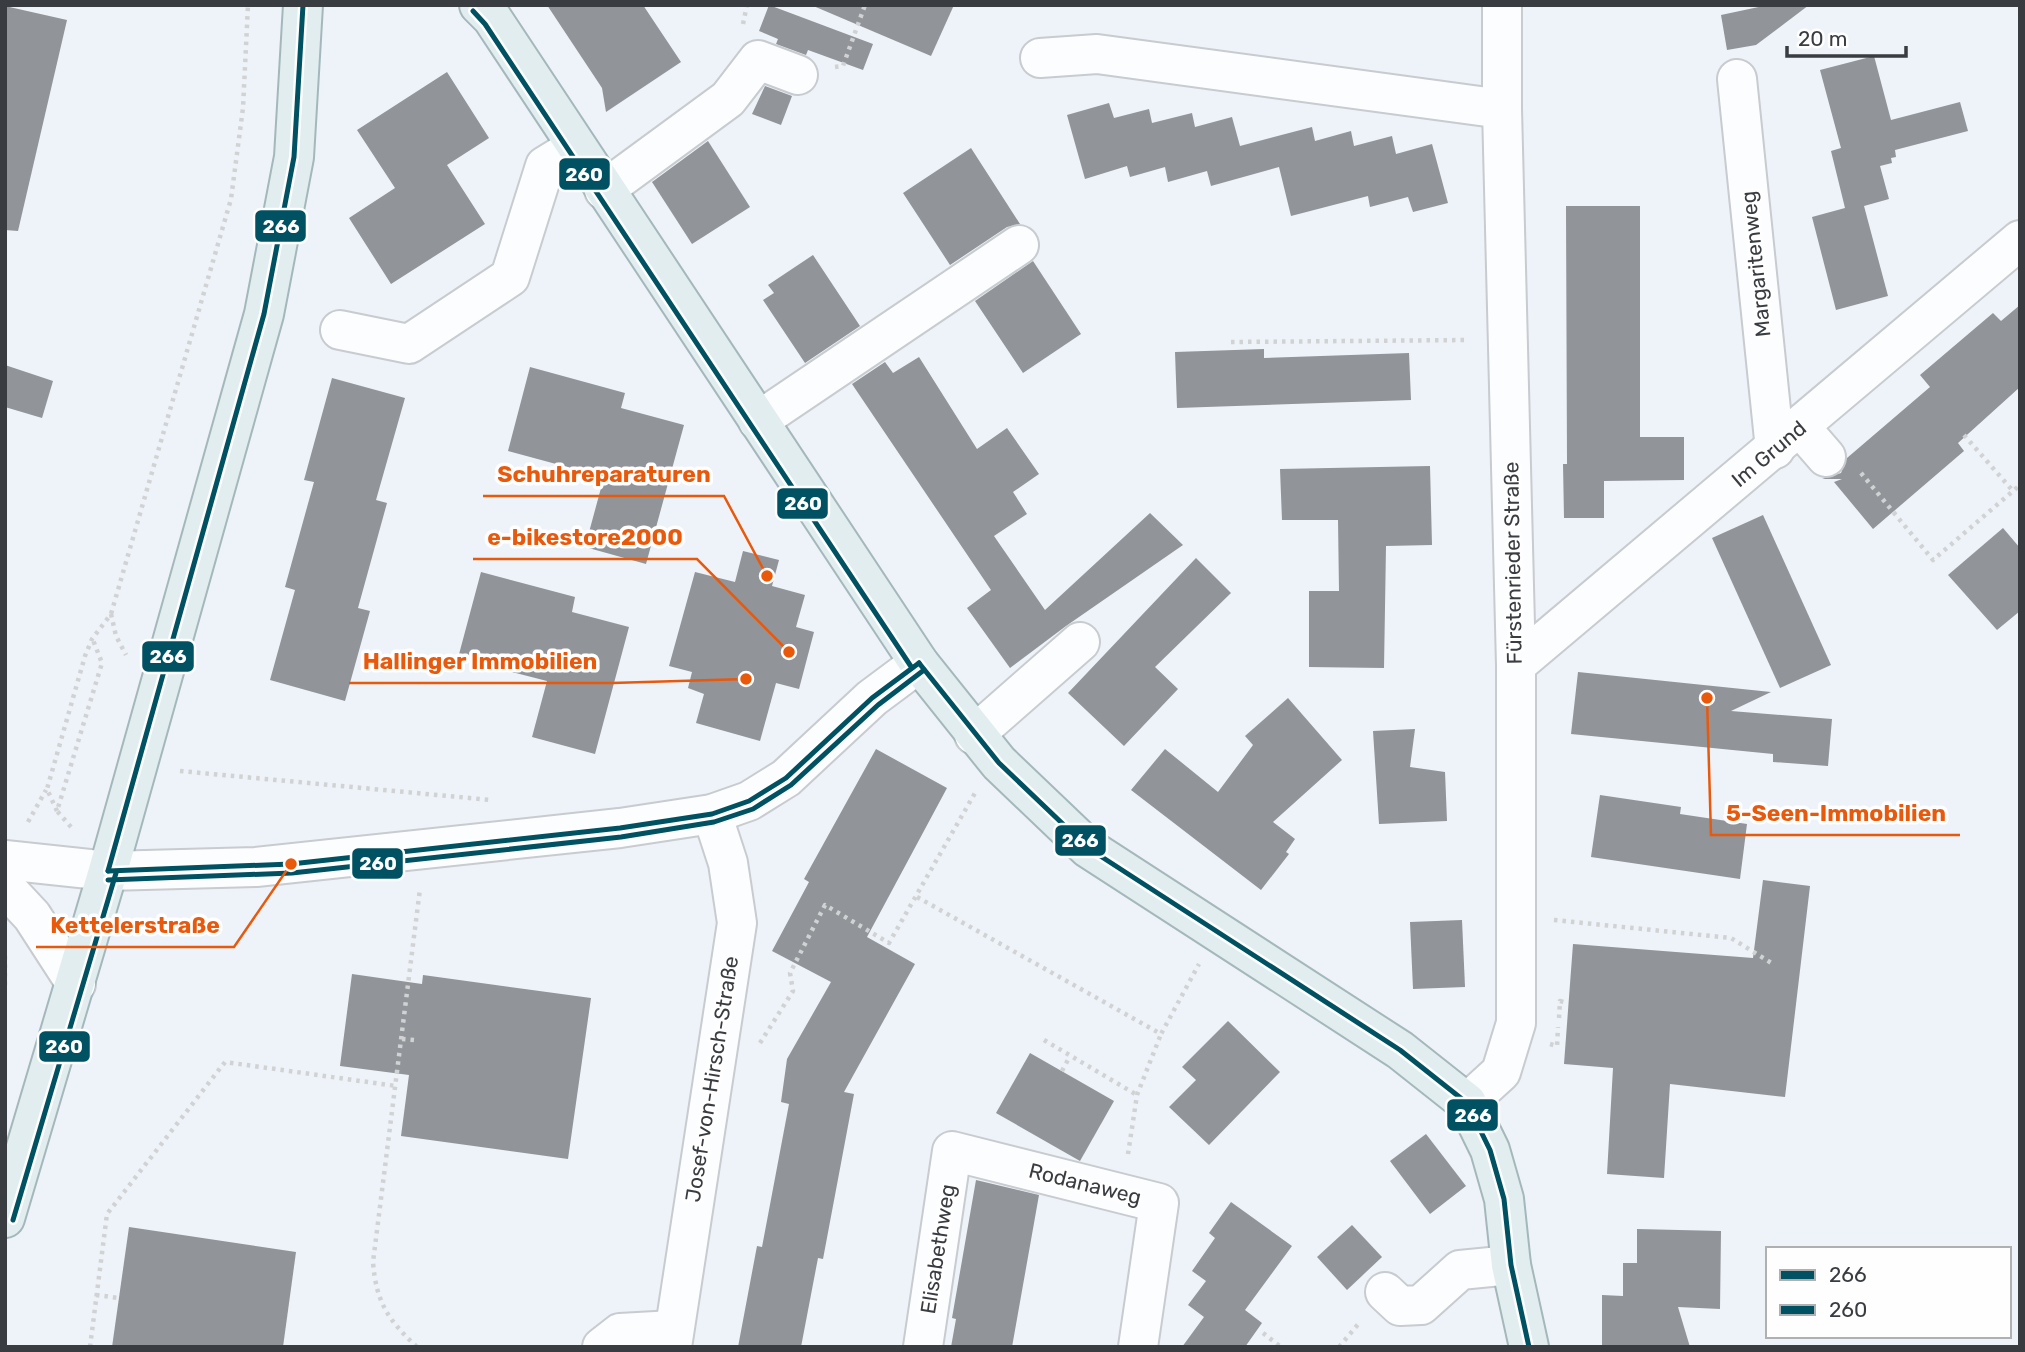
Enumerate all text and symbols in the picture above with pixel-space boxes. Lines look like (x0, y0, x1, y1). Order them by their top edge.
scale bar (1787, 14, 1906, 58)
text: 20 m (1798, 26, 1847, 51)
line badge: 260 (558, 157, 611, 191)
text: 260 (565, 163, 603, 186)
street label: Margaritenweg (1735, 190, 1776, 338)
line badge: 266 (254, 209, 307, 243)
text: 266 (262, 215, 300, 238)
street label: Im Grund (1726, 415, 1811, 492)
callout: Schuhreparaturen (483, 452, 724, 496)
text: Schuhreparaturen (497, 460, 711, 488)
street label: Fürstenrieder Straße (1498, 462, 1527, 665)
line badge: 260 (776, 487, 829, 520)
text: 260 (784, 492, 822, 515)
callout: e-bikestore2000 (473, 515, 697, 559)
text: e-bikestore2000 (487, 523, 683, 551)
callout: Hallinger Immobilien (349, 639, 612, 683)
line badge: 266 (141, 640, 195, 673)
text: 266 (149, 645, 187, 668)
text: Hallinger Immobilien (363, 647, 597, 675)
callout: 5-Seen-Immobilien (1711, 791, 1960, 835)
text: 5-Seen-Immobilien (1726, 799, 1946, 827)
line badge: 266 (1054, 824, 1107, 857)
text: 266 (1061, 829, 1099, 852)
line badge: 260 (351, 847, 404, 880)
text: 260 (359, 852, 397, 875)
callout: Kettelerstraße (36, 903, 234, 947)
text: Kettelerstraße (50, 911, 220, 939)
street label: Josef-von-Hirsch-Straße (680, 954, 743, 1204)
line badge: 260 (38, 1030, 91, 1063)
text: 260 (45, 1035, 83, 1058)
line badge: 266 (1446, 1098, 1499, 1132)
text: 266 (1454, 1104, 1492, 1127)
street label: Rodanaweg (1026, 1157, 1144, 1210)
street label: Elisabethweg (915, 1182, 960, 1316)
legend (1766, 1247, 2011, 1338)
text: 266 (1829, 1262, 1867, 1287)
text: 260 (1829, 1297, 1867, 1322)

